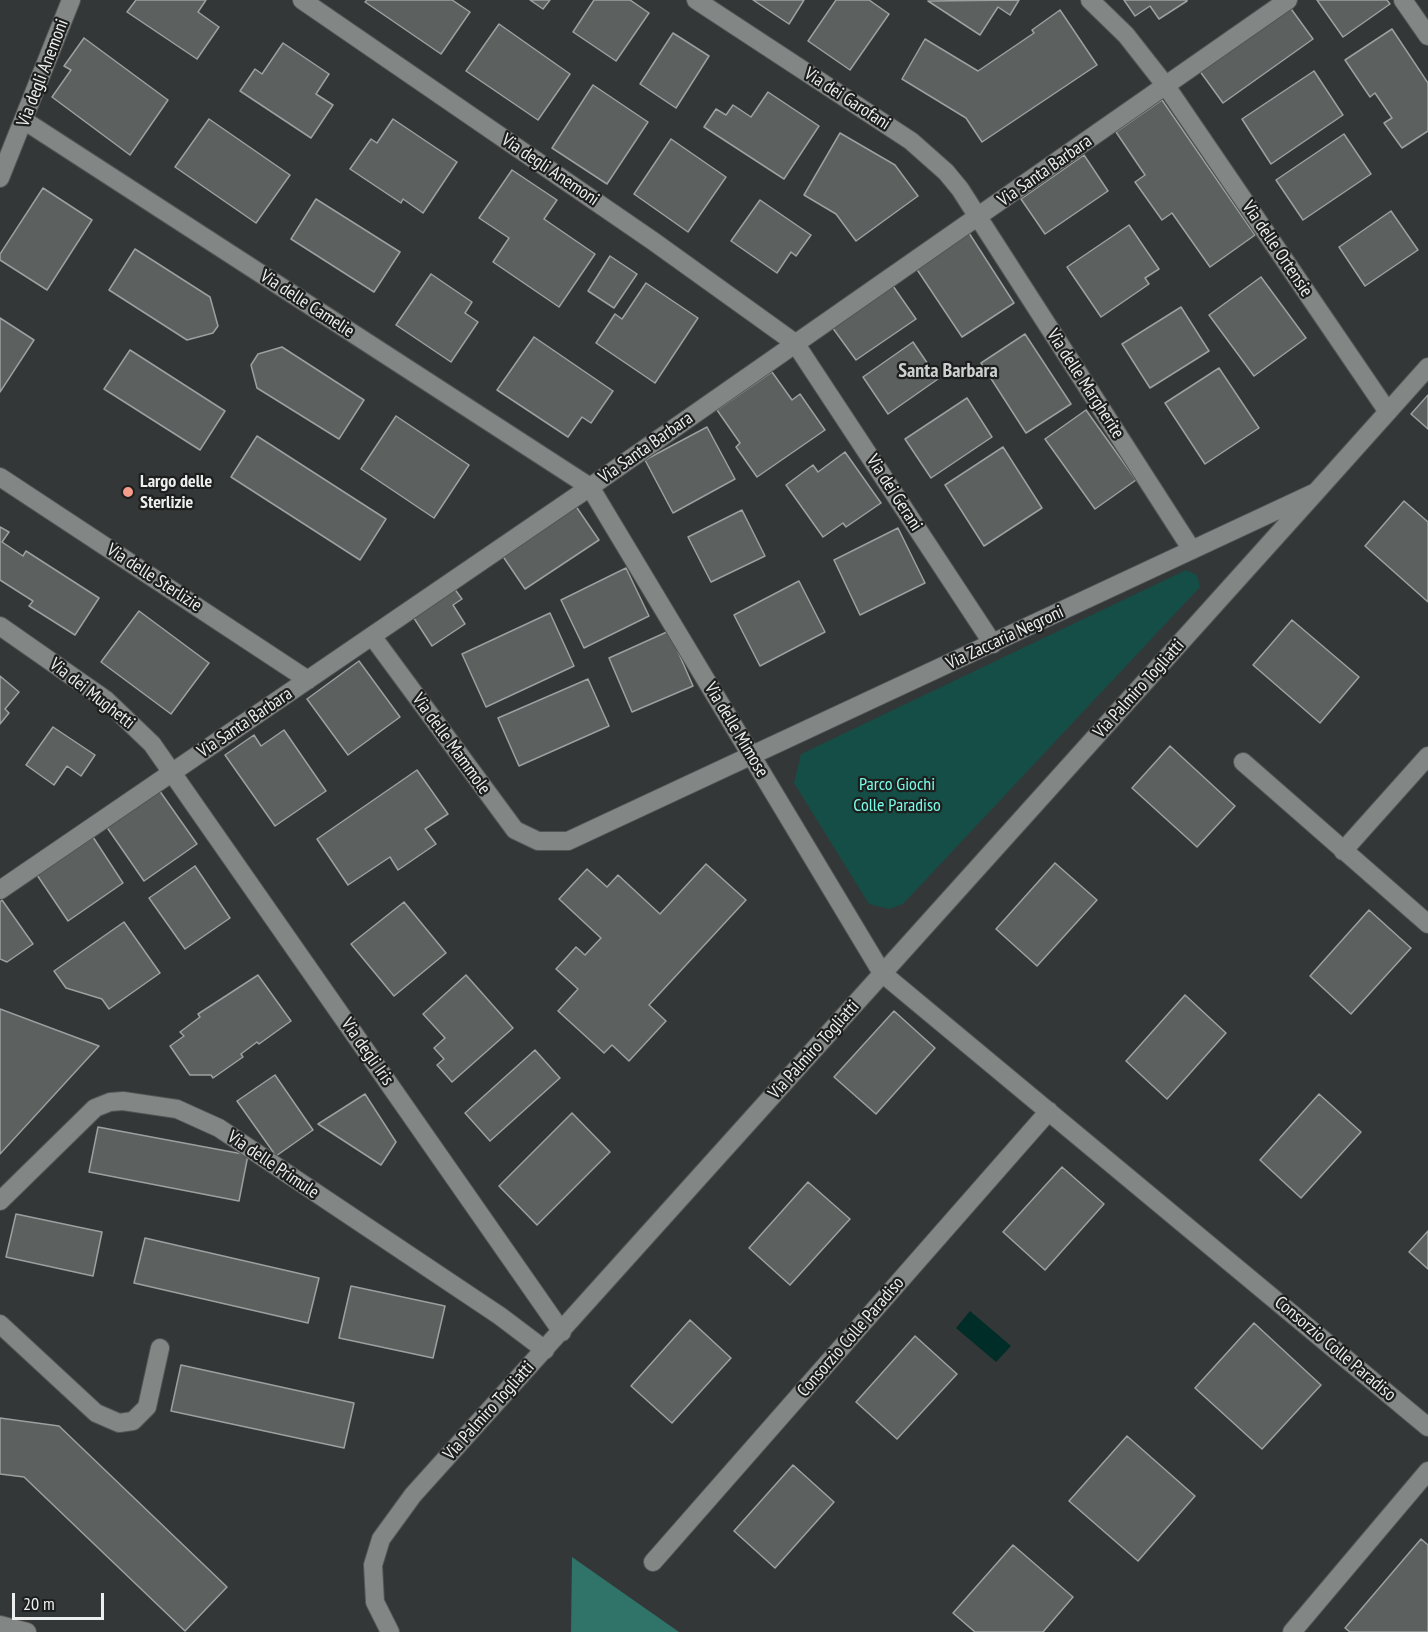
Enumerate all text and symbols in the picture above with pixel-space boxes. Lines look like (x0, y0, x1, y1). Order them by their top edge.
street label: Via degli Anemoni (13, 16, 73, 130)
street label: Via dei Garofani (800, 63, 894, 135)
street label: Via degli Anemoni (497, 129, 603, 211)
street label: Via Santa Barbara (994, 131, 1096, 211)
street label: Via delle Ortensie (1237, 197, 1317, 301)
street label: Via delle Camelie (256, 266, 358, 342)
street label: Via delle Margherite (1042, 325, 1128, 443)
district label: Santa Barbara (898, 359, 998, 383)
street label: Via Santa Barbara (595, 408, 697, 488)
street label: Via dei Gerani (861, 451, 927, 535)
place label: Largo delle Sterlizie (140, 471, 212, 514)
marker: Largo delle Sterlizie (121, 485, 135, 499)
street label: Via delle Sterlizie (102, 539, 206, 617)
street label: Via Zaccaria Negroni (943, 601, 1067, 675)
street label: Via Palmiro Togliatti (1089, 635, 1189, 743)
street label: Via dei Mughetti (45, 654, 139, 734)
street label: Via delle Mimose (699, 679, 773, 781)
street label: Via Santa Barbara (193, 683, 297, 763)
street label: Via delle Mammole (407, 689, 495, 799)
park label: Parco Giochi Colle Paradiso (853, 774, 941, 816)
street label: Via Palmiro Togliatti (764, 996, 864, 1104)
street label: Via degli Iris (336, 1014, 398, 1090)
street label: Via delle Primule (223, 1126, 323, 1204)
street label: Consorzio Colle Paradiso (793, 1273, 909, 1401)
street label: Consorzio Colle Paradiso (1270, 1292, 1400, 1406)
street label: Via Palmiro Togliatti (439, 1357, 539, 1465)
scale bar (15, 1581, 106, 1619)
text: 20 m (23, 1592, 55, 1615)

